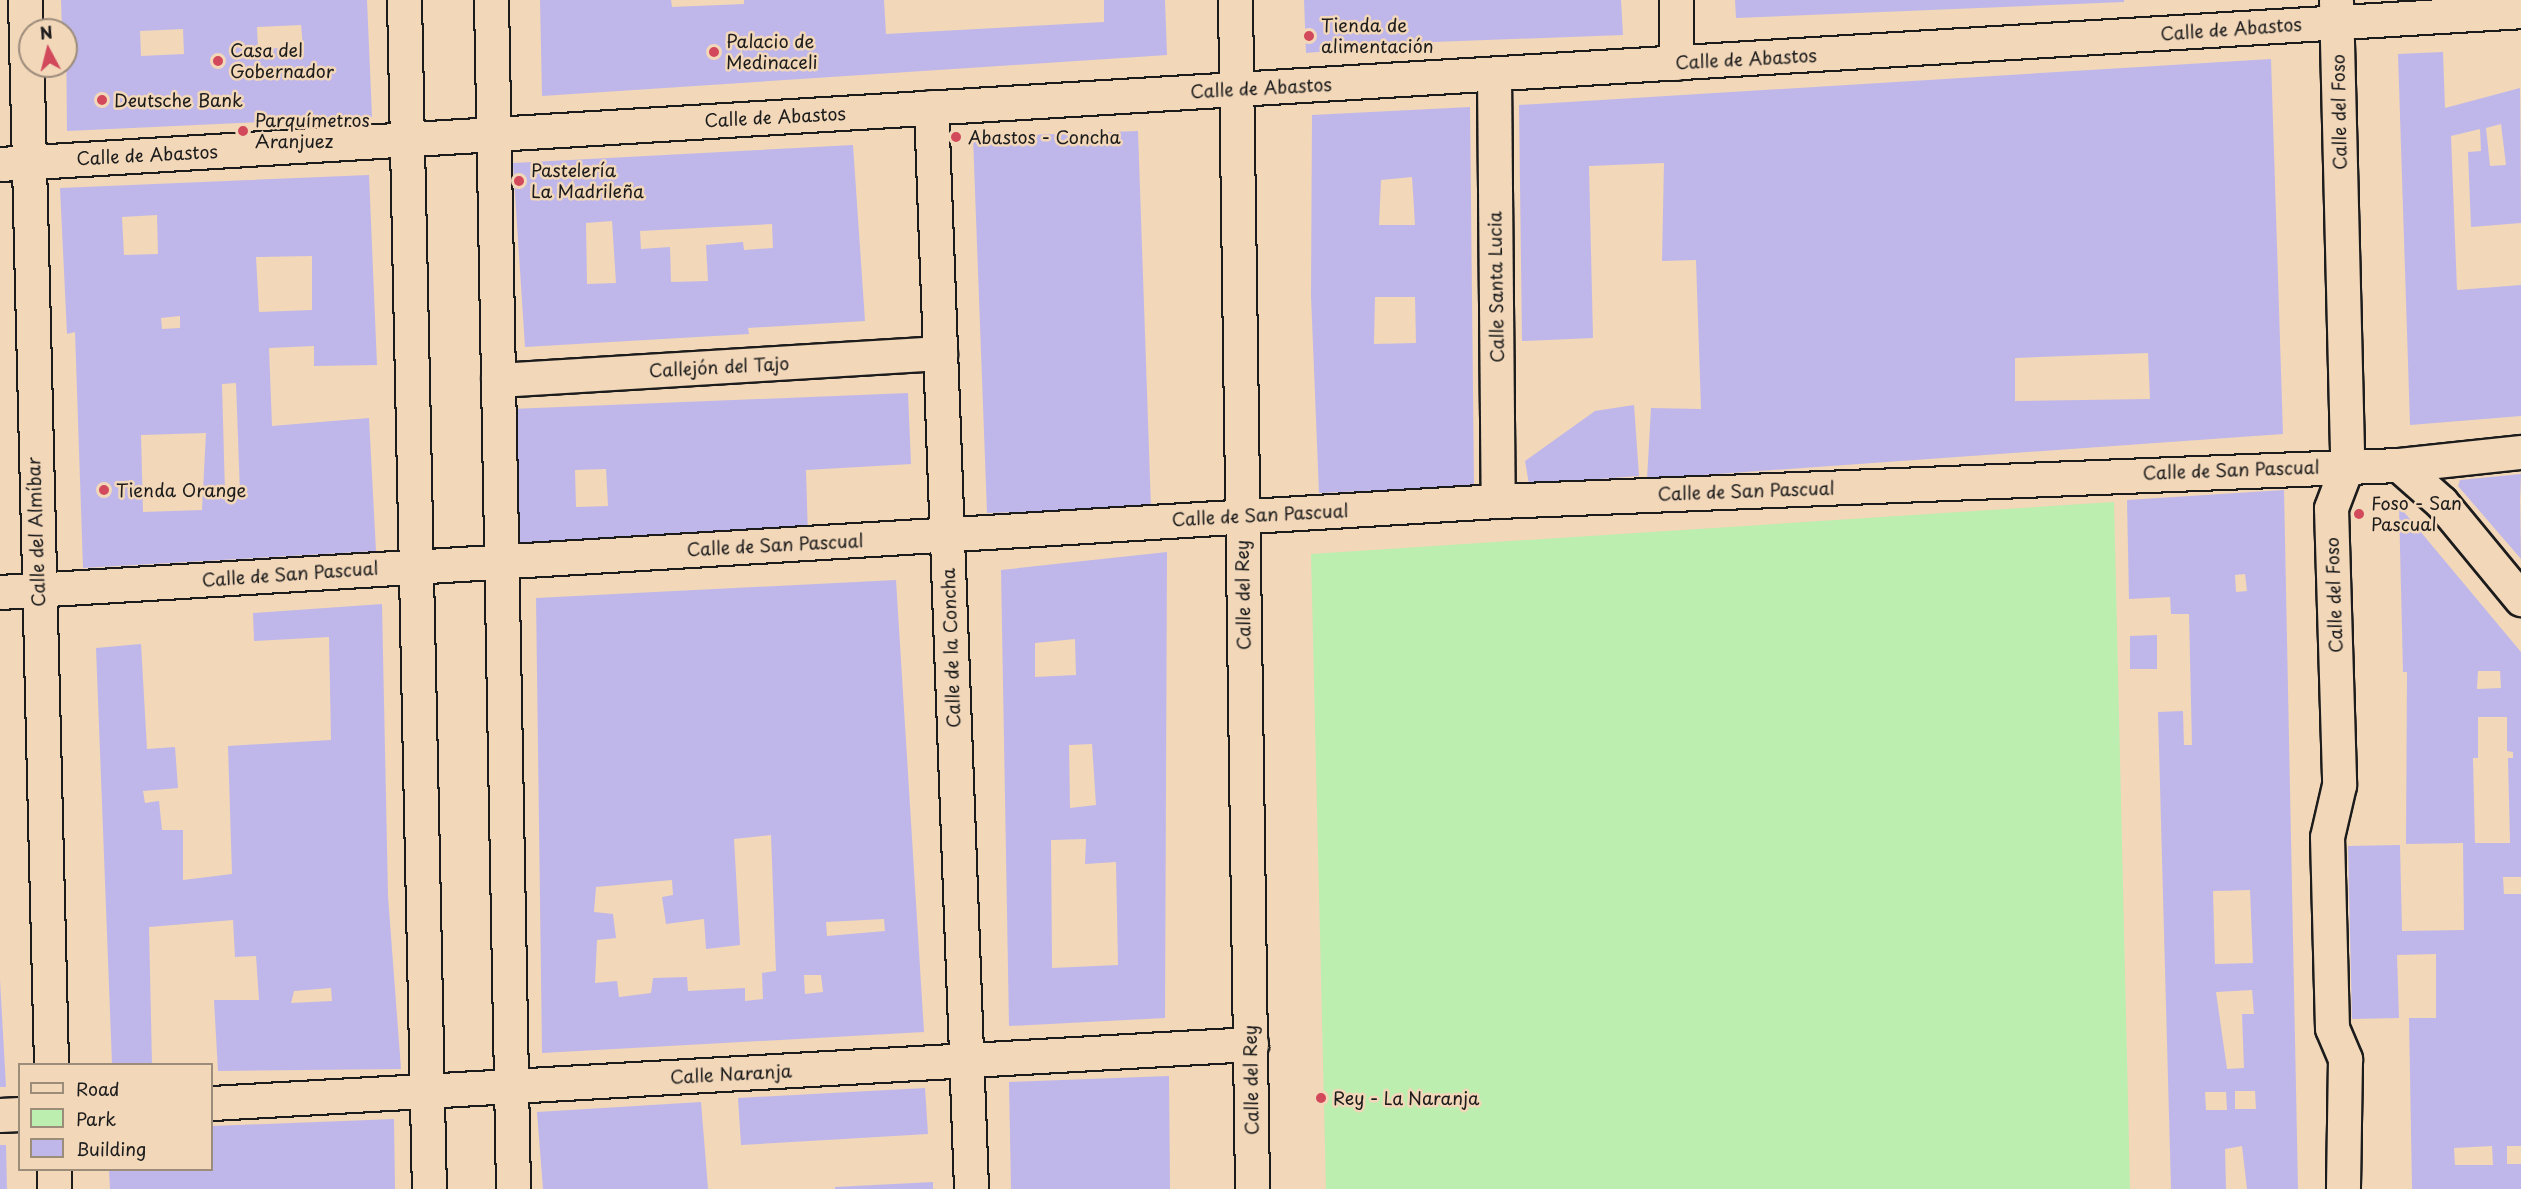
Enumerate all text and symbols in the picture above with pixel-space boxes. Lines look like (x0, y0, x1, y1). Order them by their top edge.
street label: Calle de Abastos (2159, 13, 2303, 45)
place label: Tienda de alimentación (1321, 15, 1433, 57)
north arrow (18, 18, 78, 78)
text: N (38, 19, 54, 45)
marker: Tienda de alimentación (1302, 29, 1316, 43)
place label: Palacio de Medinaceli (726, 31, 818, 74)
place label: Casa del Gobernador (230, 40, 334, 82)
street label: Calle de Abastos (1674, 44, 1818, 74)
marker: Palacio de Medinaceli (707, 45, 721, 59)
street label: Calle del Foso (2327, 53, 2351, 171)
marker: Casa del Gobernador (211, 54, 225, 68)
street label: Calle de Abastos (1189, 73, 1333, 103)
place label: Deutsche Bank (114, 89, 243, 111)
marker: Deutsche Bank (95, 93, 109, 107)
street label: Calle de Abastos (703, 102, 847, 132)
place label: Parquímetros Aranjuez (255, 110, 370, 152)
marker: Parquímetros Aranjuez (236, 124, 250, 138)
place label: Abastos - Concha (968, 126, 1122, 148)
marker: Abastos - Concha (949, 130, 963, 144)
street label: Calle de Abastos (75, 140, 219, 170)
place label: Pastelería La Madrileña (531, 160, 645, 202)
marker: Pastelería La Madrileña (512, 174, 526, 188)
street label: Calle Santa Lucia (1484, 211, 1508, 363)
street label: Callejón del Tajo (648, 353, 790, 381)
street label: Calle del Almíbar (23, 456, 49, 608)
street label: Calle de San Pascual (2141, 456, 2321, 484)
street label: Calle de San Pascual (1656, 477, 1836, 505)
place label: Tienda Orange (116, 479, 245, 501)
marker: Tienda Orange (97, 483, 111, 497)
place label: Foso - San Pascual (2371, 493, 2462, 536)
street label: Calle de San Pascual (1170, 500, 1350, 530)
marker: Foso - San Pascual (2352, 507, 2366, 521)
street label: Calle de San Pascual (685, 530, 865, 560)
street label: Calle del Foso (2321, 536, 2347, 654)
street label: Calle del Rey (1231, 539, 1255, 651)
street label: Calle de San Pascual (200, 557, 380, 591)
street label: Calle de la Concha (937, 566, 965, 730)
street label: Calle del Rey (1239, 1024, 1263, 1136)
street label: Calle Naranja (670, 1060, 792, 1088)
legend (18, 1063, 213, 1171)
text: Road (76, 1075, 120, 1102)
place label: Rey - La Naranja (1333, 1087, 1484, 1109)
marker: Rey - La Naranja (1314, 1091, 1328, 1105)
text: Park (76, 1105, 116, 1132)
text: Building (76, 1135, 146, 1162)

